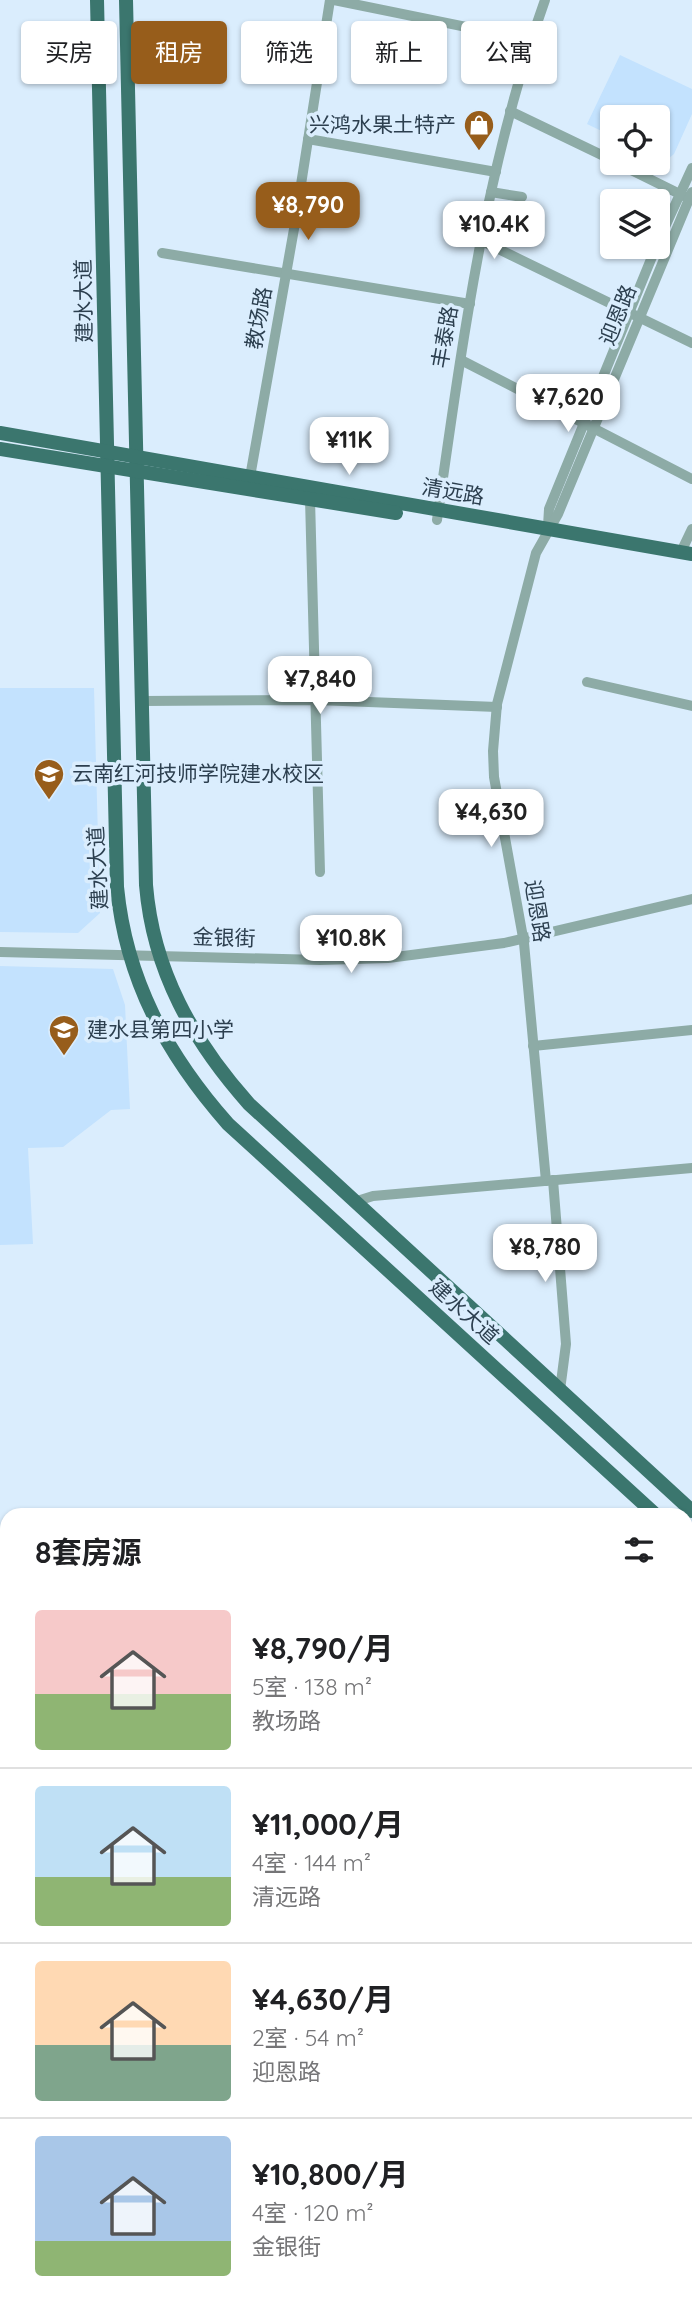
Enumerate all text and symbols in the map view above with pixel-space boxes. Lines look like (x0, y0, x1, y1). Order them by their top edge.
chip: 买房 (21, 21, 117, 84)
chip: 租房 (131, 21, 227, 84)
chip: 筛选 (241, 21, 337, 84)
chip: 新上 (351, 21, 447, 84)
chip: 公寓 (461, 21, 557, 84)
map controls (600, 105, 670, 259)
button: locate (600, 105, 670, 175)
shop icon: 兴鸿水果土特产 (462, 108, 496, 152)
place label: 兴鸿水果土特产 (309, 111, 456, 137)
pin: ¥8,790 (251, 182, 365, 242)
button: layers (600, 189, 670, 259)
text: ¥8,790 (272, 190, 344, 219)
pin: ¥10.4K (437, 202, 551, 261)
text: ¥10.4K (459, 209, 529, 238)
street label: 建水大道 (69, 259, 97, 343)
street label: 迎恩路 (593, 281, 641, 349)
street label: 教场路 (240, 285, 276, 351)
street label: 丰泰路 (426, 304, 462, 370)
pin: ¥7,620 (511, 374, 625, 434)
text: ¥7,620 (532, 382, 604, 411)
pin: ¥11K (308, 418, 390, 477)
text: ¥11K (326, 425, 372, 454)
street label: 清远路 (420, 473, 486, 509)
pin: ¥7,840 (263, 656, 377, 716)
text: ¥7,840 (284, 664, 356, 693)
school or university icon: 云南红河技师学院建水校区 (32, 757, 66, 801)
place label: 云南红河技师学院建水校区 (72, 760, 324, 786)
pin: ¥4,630 (434, 790, 548, 849)
text: ¥4,630 (455, 797, 527, 826)
street label: 建水大道 (82, 825, 112, 911)
street label: 迎恩路 (520, 878, 556, 944)
pin: ¥10.8K (294, 916, 408, 975)
street label: 金银街 (192, 923, 256, 951)
text: ¥10.8K (316, 923, 386, 952)
school or university icon: 建水县第四小学 (47, 1013, 81, 1057)
place label: 建水县第四小学 (87, 1016, 234, 1042)
pin: ¥8,780 (488, 1224, 602, 1284)
text: ¥8,780 (509, 1232, 581, 1261)
street label: 建水大道 (425, 1273, 505, 1349)
icon: filters (620, 1531, 658, 1569)
text: 8套房源 (35, 1533, 141, 1571)
text: ¥8,790/月 (252, 1629, 394, 1667)
icon: home (91, 1638, 175, 1722)
text: 5室 · 138 m² (252, 1672, 372, 1701)
text: 教场路 (252, 1706, 321, 1735)
text: ¥11,000/月 (252, 1805, 404, 1843)
icon: home (91, 1814, 175, 1898)
text: 4室 · 144 m² (252, 1848, 371, 1877)
text: 清远路 (252, 1882, 321, 1911)
text: ¥4,630/月 (252, 1980, 394, 2018)
icon: home (91, 1989, 175, 2073)
text: 2室 · 54 m² (252, 2023, 364, 2052)
text: 迎恩路 (252, 2057, 321, 2086)
text: ¥10,800/月 (252, 2155, 409, 2193)
icon: home (91, 2164, 175, 2248)
text: 4室 · 120 m² (252, 2198, 374, 2227)
text: 金银街 (252, 2232, 321, 2261)

